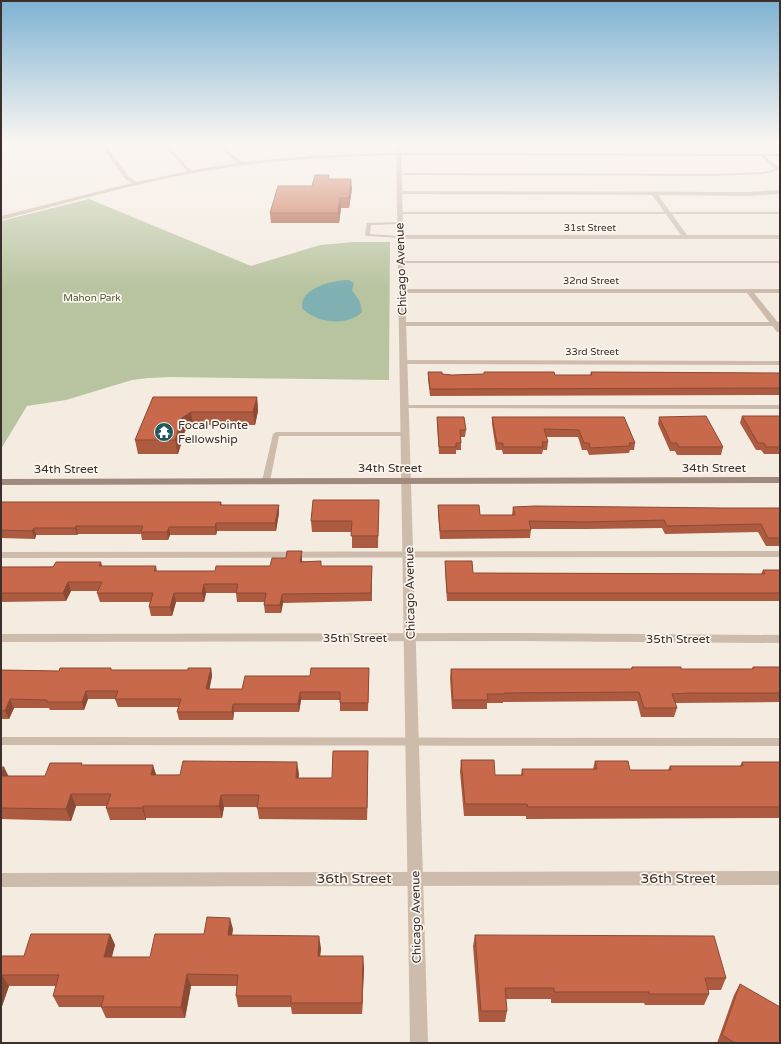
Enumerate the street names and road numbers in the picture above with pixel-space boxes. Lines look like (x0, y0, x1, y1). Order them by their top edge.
street label: Chicago Avenue (392, 222, 410, 316)
street label: 31st Street (564, 222, 616, 234)
street label: 32nd Street (563, 275, 619, 287)
street label: 33rd Street (565, 346, 619, 358)
street label: 34th Street (358, 461, 423, 475)
street label: 34th Street (682, 461, 747, 475)
street label: 34th Street (34, 462, 99, 476)
street label: Chicago Avenue (402, 546, 418, 639)
street label: 35th Street (323, 631, 388, 645)
street label: 35th Street (646, 632, 711, 646)
street label: 36th Street (316, 870, 392, 887)
street label: Chicago Avenue (408, 870, 424, 963)
street label: 36th Street (640, 870, 716, 887)

